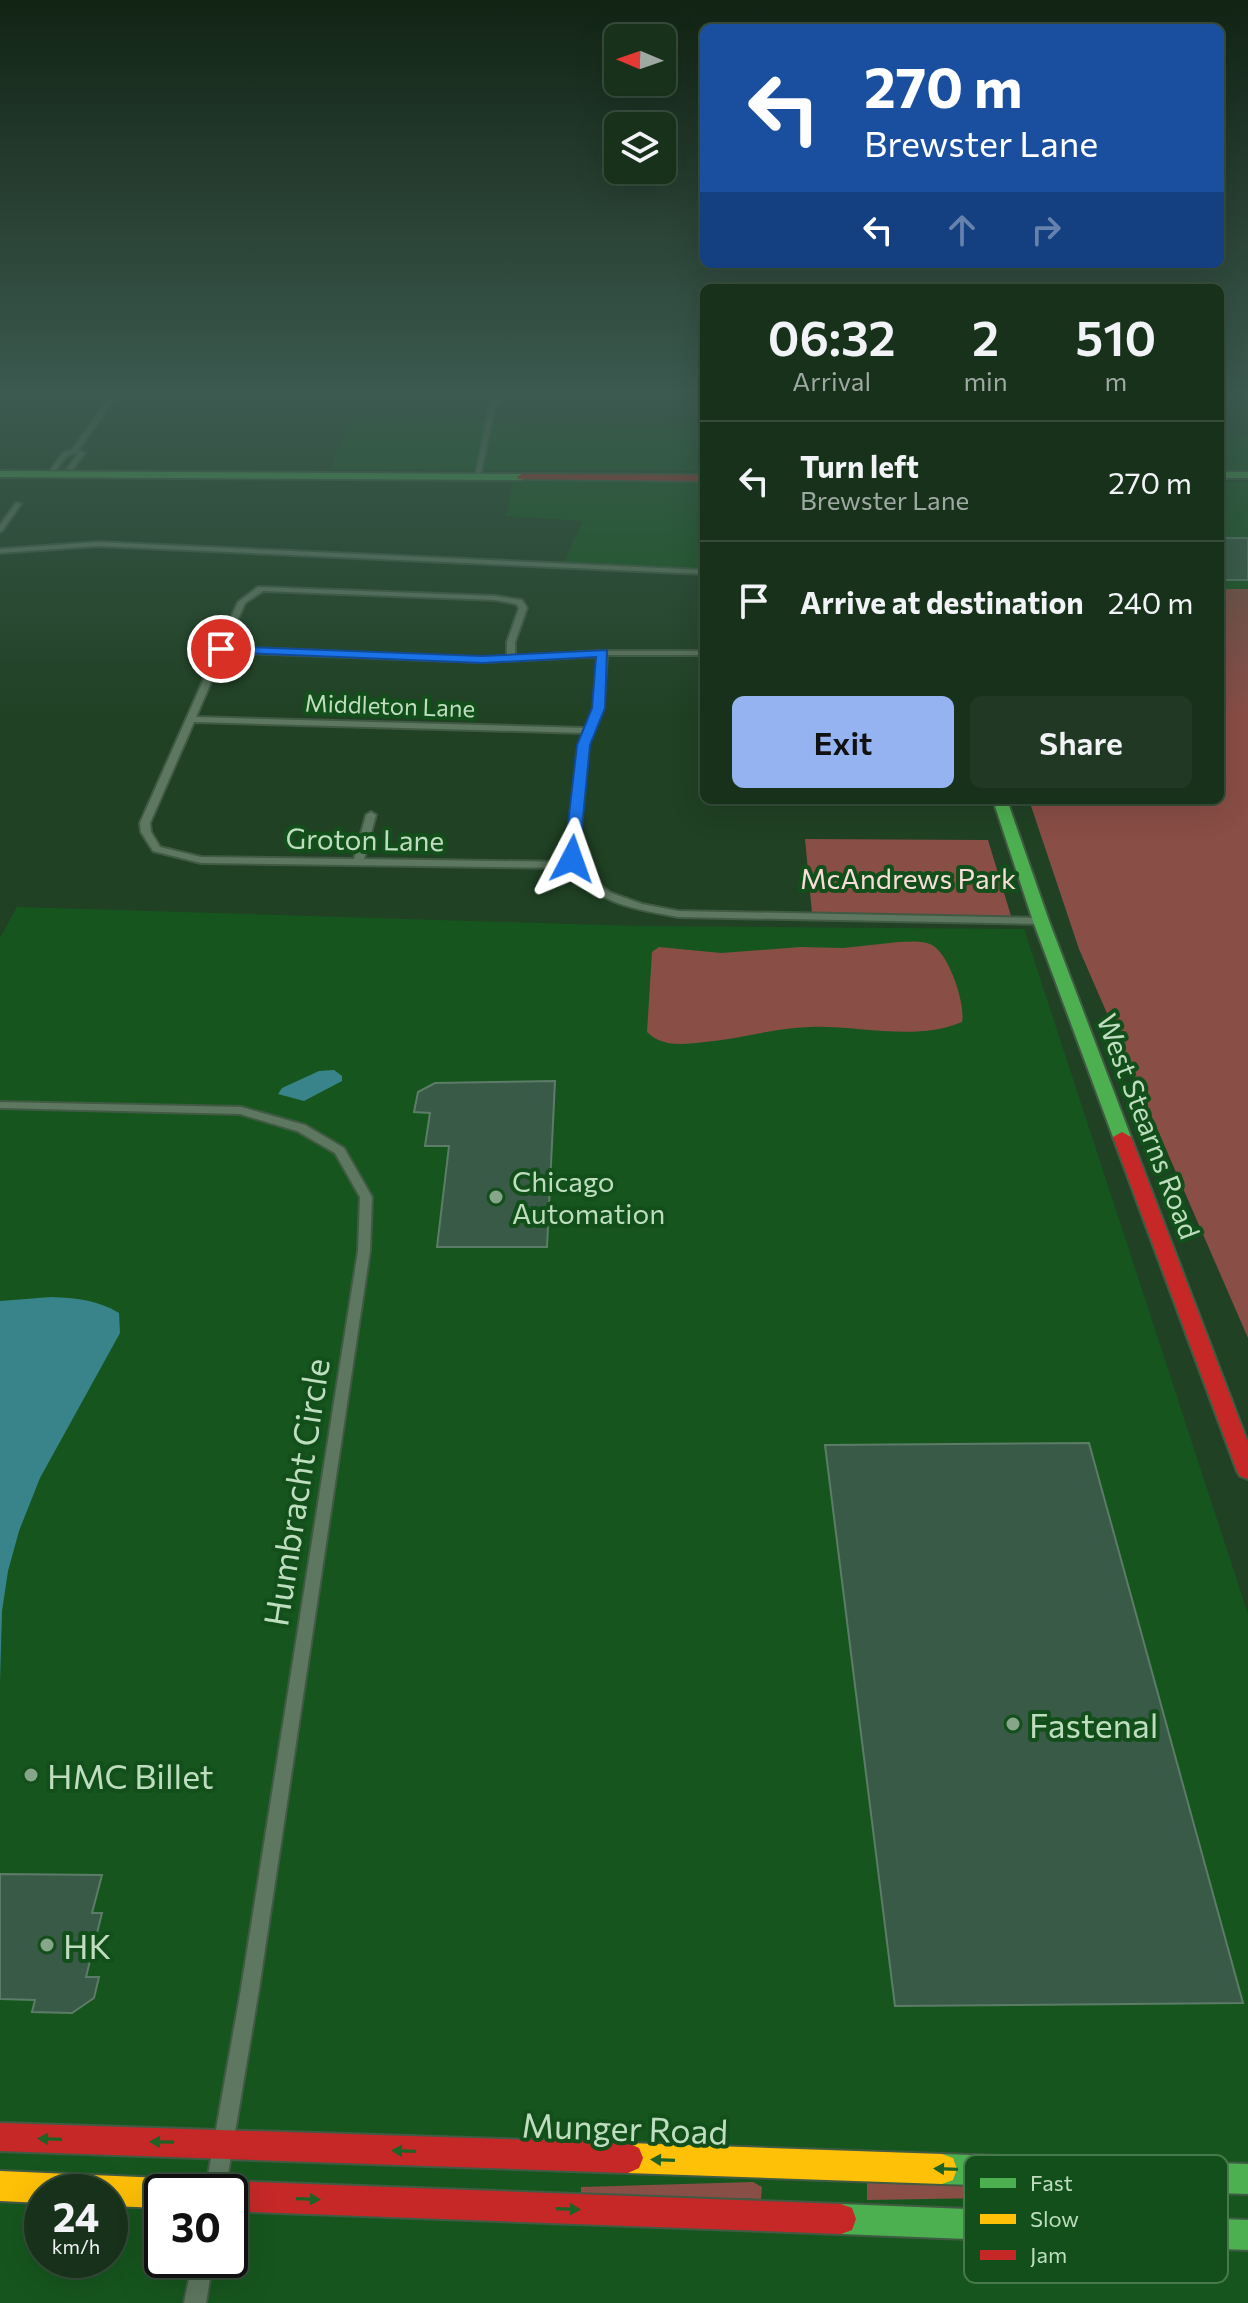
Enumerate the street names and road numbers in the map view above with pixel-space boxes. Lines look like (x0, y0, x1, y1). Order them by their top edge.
street label: Middleton Lane (304, 688, 476, 722)
street label: Groton Lane (285, 821, 445, 857)
street label: West Stearns Road (1090, 1009, 1208, 1243)
street label: Humbracht Circle (253, 1355, 337, 1629)
street label: Munger Road (521, 2102, 729, 2152)

